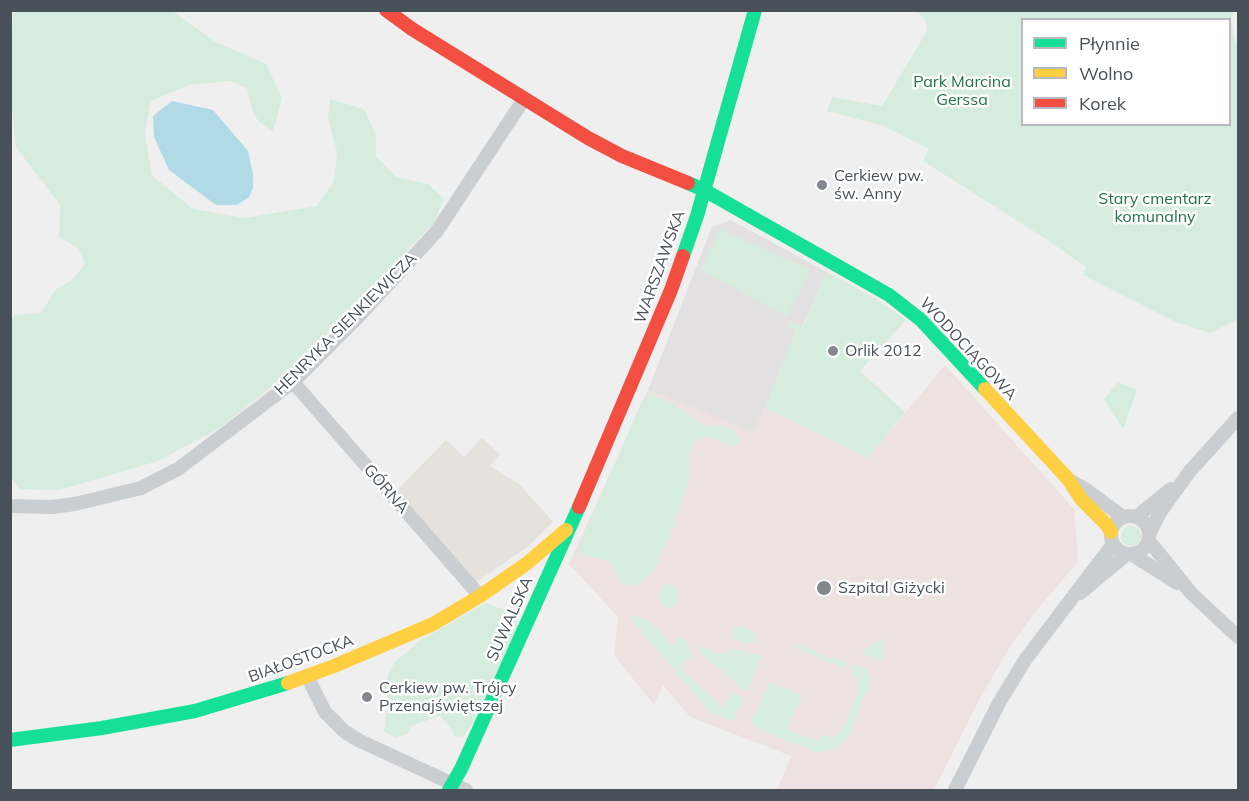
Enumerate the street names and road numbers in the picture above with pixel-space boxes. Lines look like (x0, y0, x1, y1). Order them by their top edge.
street label: WARSZAWSKA (631, 208, 689, 326)
street label: HENRYKA SIENKIEWICZA (271, 249, 421, 399)
street label: WODOCIĄGOWA (916, 294, 1020, 404)
street label: GÓRNA (359, 461, 413, 517)
street label: SUWALSKA (483, 574, 537, 664)
street label: BIAŁOSTOCKA (246, 631, 356, 687)

